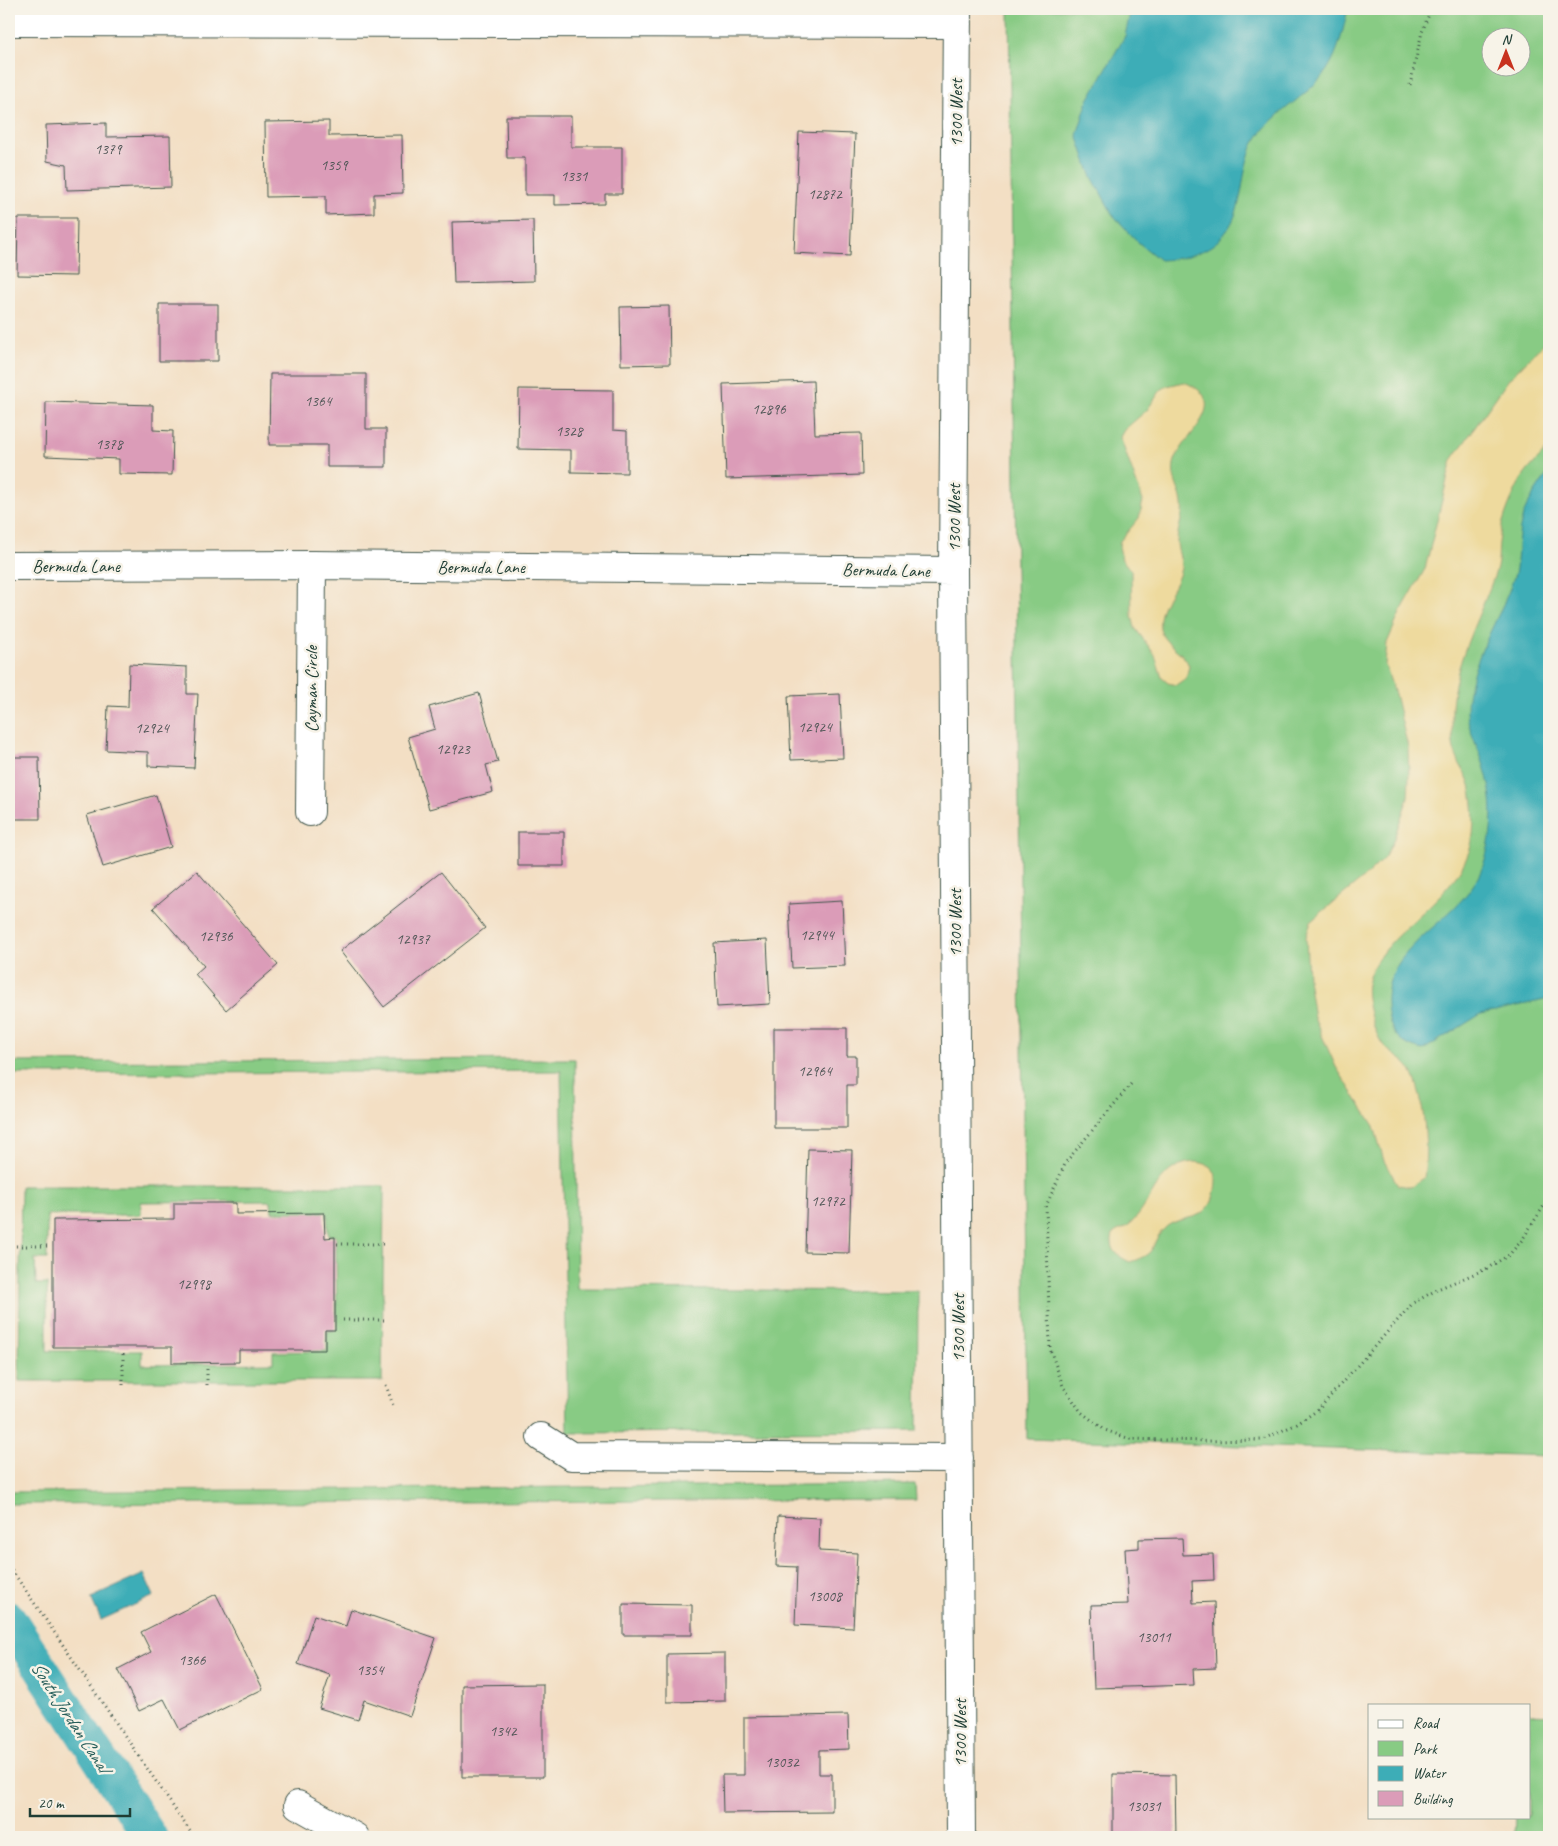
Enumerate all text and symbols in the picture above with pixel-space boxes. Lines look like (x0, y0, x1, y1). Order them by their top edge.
north arrow (1480, 28, 1530, 78)
text: N (1502, 31, 1513, 48)
street label: 1300 West (945, 77, 967, 147)
house number: 1379 (94, 140, 123, 159)
house number: 1359 (320, 156, 349, 175)
house number: 1331 (560, 167, 589, 186)
house number: 12872 (808, 185, 843, 204)
house number: 1364 (304, 392, 333, 411)
house number: 12896 (752, 400, 787, 419)
house number: 1328 (555, 422, 584, 441)
house number: 1378 (95, 435, 124, 454)
street label: 1300 West (943, 482, 965, 552)
street label: Bermuda Lane (32, 555, 121, 577)
street label: Bermuda Lane (437, 556, 526, 578)
street label: Bermuda Lane (842, 558, 931, 582)
street label: Cayman Circle (300, 645, 322, 732)
house number: 12924 (798, 718, 833, 737)
house number: 12924 (135, 719, 170, 738)
house number: 12923 (436, 740, 471, 759)
street label: 1300 West (944, 887, 966, 957)
house number: 12944 (800, 926, 835, 945)
house number: 12936 (199, 927, 234, 946)
house number: 12937 (396, 930, 431, 949)
house number: 12964 (798, 1062, 833, 1081)
house number: 12972 (811, 1192, 846, 1211)
house number: 12998 (177, 1275, 212, 1294)
street label: 1300 West (947, 1292, 969, 1362)
house number: 13008 (808, 1587, 843, 1606)
house number: 13011 (1137, 1628, 1172, 1647)
house number: 1366 (178, 1651, 207, 1670)
water label: South Jordan Canal (26, 1657, 118, 1782)
house number: 1354 (356, 1661, 385, 1680)
street label: 1300 West (949, 1697, 971, 1767)
legend (1368, 1704, 1530, 1818)
text: Road (1413, 1714, 1440, 1733)
house number: 1342 (489, 1722, 518, 1741)
text: Park (1413, 1740, 1438, 1759)
house number: 13032 (765, 1753, 800, 1772)
text: Water (1413, 1764, 1447, 1783)
scale bar (30, 1786, 130, 1818)
text: Building (1413, 1790, 1453, 1809)
text: 20 m (38, 1794, 65, 1813)
house number: 13031 (1127, 1797, 1162, 1816)

